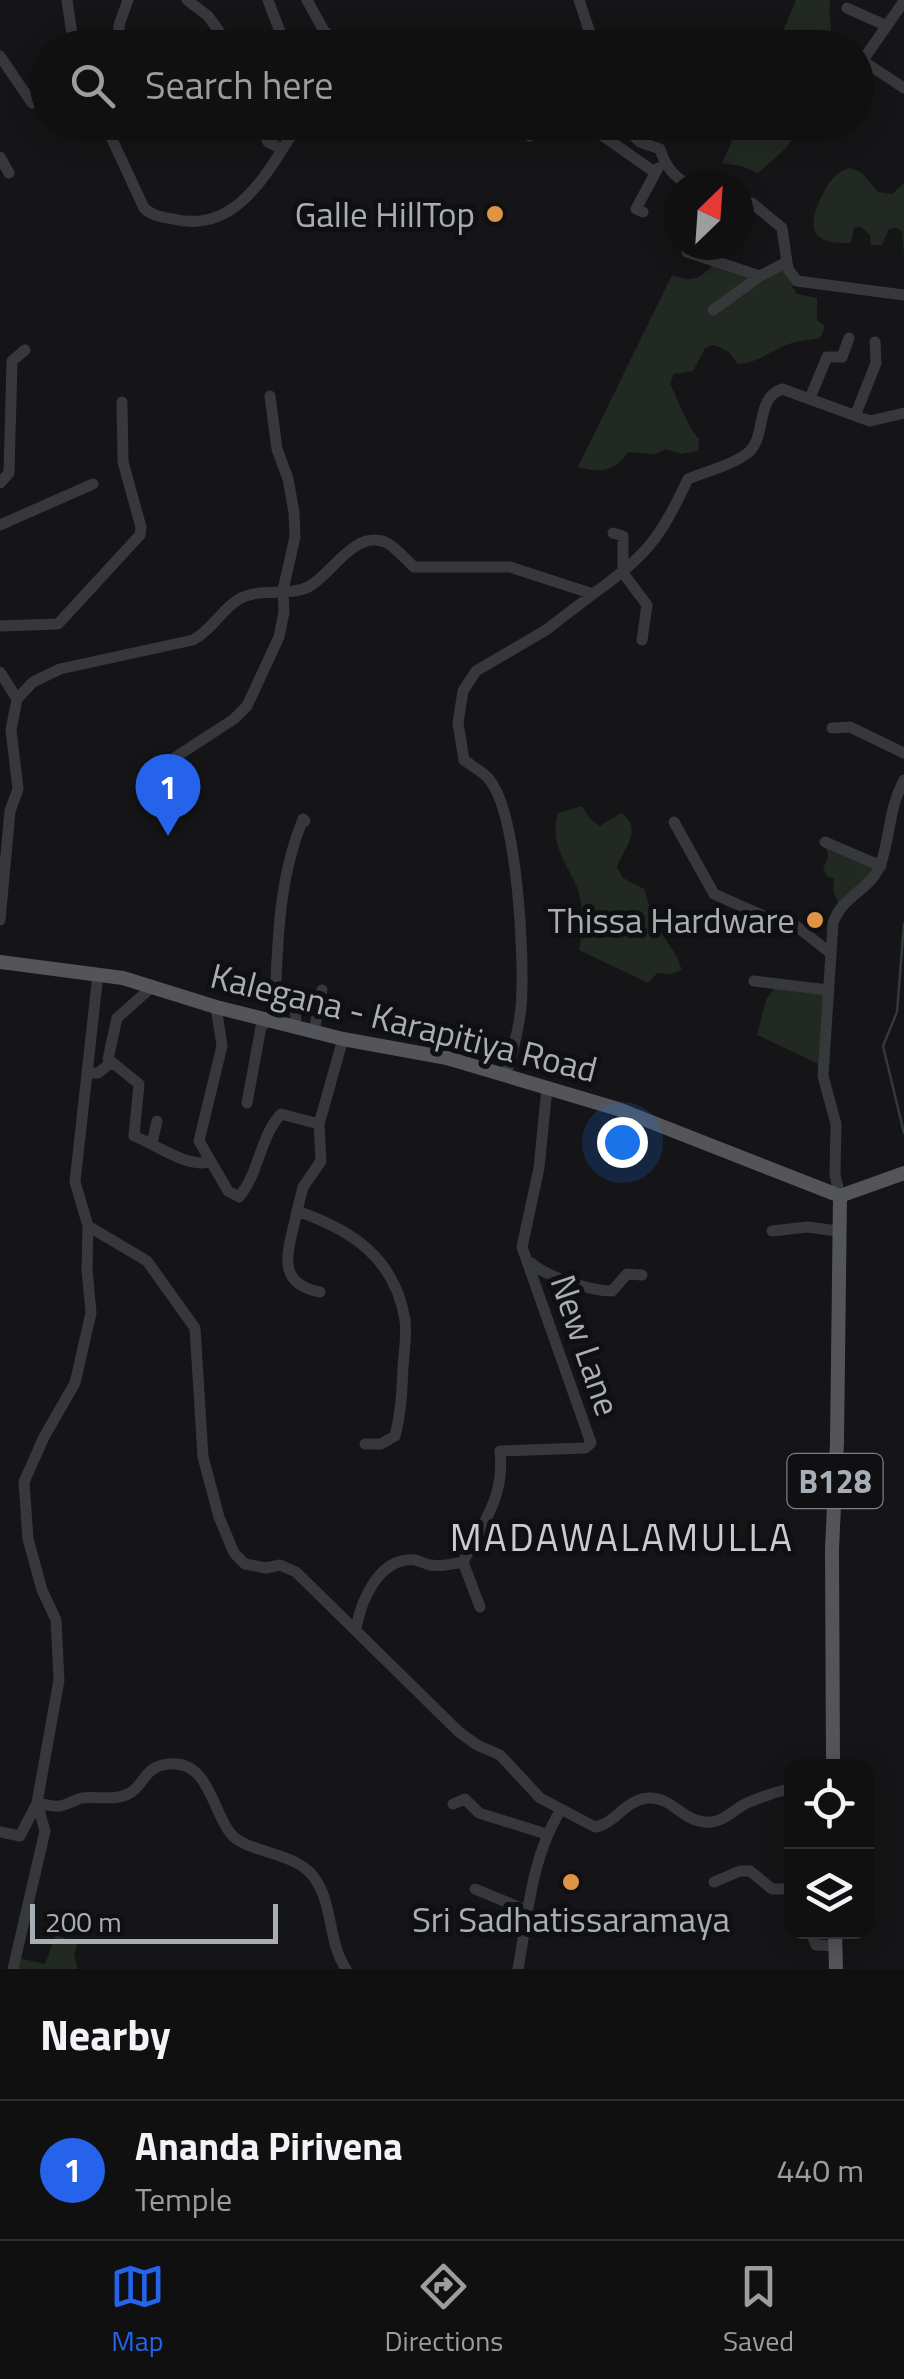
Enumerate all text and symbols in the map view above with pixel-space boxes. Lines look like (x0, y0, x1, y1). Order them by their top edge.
search box (30, 30, 874, 140)
text: Search here (145, 56, 333, 114)
icon: search (65, 58, 120, 113)
north arrow (664, 170, 754, 260)
place label: Galle HillTop (295, 187, 475, 241)
marker: Galle HillTop (484, 203, 506, 225)
pin: 1 (136, 754, 200, 836)
place label: Thissa Hardware (548, 893, 795, 947)
marker: Thissa Hardware (804, 909, 826, 931)
street label: Kalegana - Karapitiya Road (205, 948, 603, 1096)
your location (597, 1117, 648, 1168)
street label: New Lane (537, 1267, 635, 1423)
road number: B128 (788, 1454, 882, 1508)
district label: MADAWALAMULLA (450, 1508, 794, 1566)
map controls (784, 1759, 874, 1939)
button: locate (784, 1759, 874, 1849)
button: layers (784, 1849, 874, 1939)
marker: Sri Sadhatissaramaya (560, 1871, 582, 1893)
place label: Sri Sadhatissaramaya (412, 1892, 730, 1946)
scale bar (30, 1899, 278, 1944)
text: 200 m (45, 1900, 122, 1943)
text: Nearby (40, 2002, 171, 2066)
text: Ananda Pirivena (135, 2117, 403, 2175)
text: 1 (64, 2146, 81, 2194)
text: 440 m (776, 2146, 864, 2194)
text: Temple (135, 2175, 232, 2223)
tab: Map (110, 2259, 165, 2362)
tab: Directions (385, 2259, 503, 2362)
tab: Saved (723, 2259, 794, 2362)

